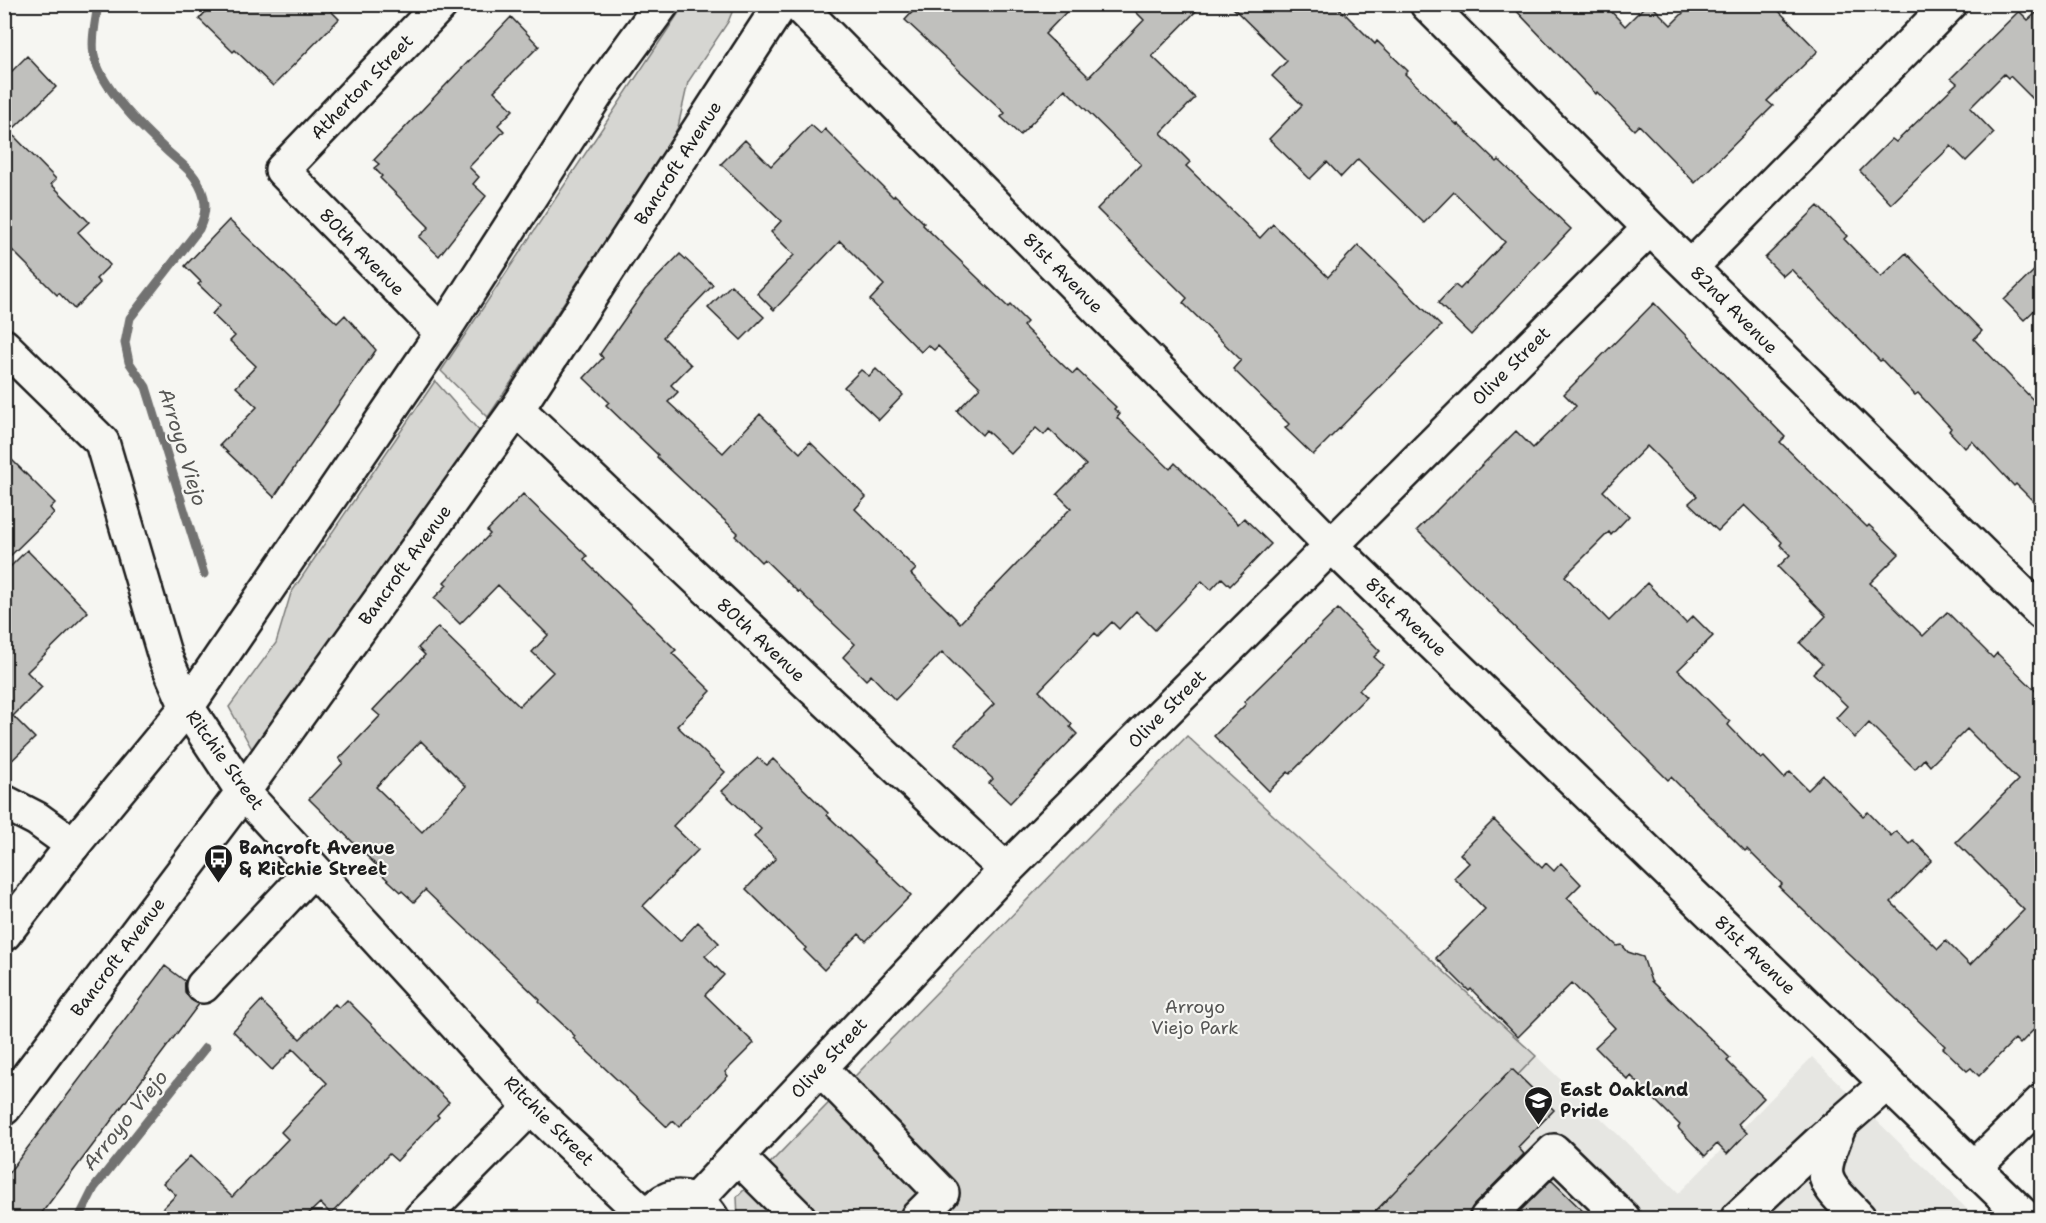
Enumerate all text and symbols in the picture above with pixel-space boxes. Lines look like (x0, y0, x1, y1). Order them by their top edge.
street label: Atherton Street (306, 29, 419, 145)
street label: Bancroft Avenue (629, 96, 727, 230)
street label: 80th Avenue (314, 203, 410, 301)
street label: 81st Avenue (1017, 227, 1109, 319)
street label: 82nd Avenue (1685, 261, 1783, 359)
street label: Olive Street (1466, 321, 1556, 411)
water label: Arroyo Viejo (153, 385, 213, 509)
street label: Bancroft Avenue (353, 500, 457, 630)
street label: 81st Avenue (1360, 572, 1452, 662)
street label: 80th Avenue (711, 593, 811, 687)
street label: Olive Street (1122, 664, 1212, 754)
street label: Ritchie Street (181, 705, 270, 815)
place label: Bancroft Avenue & Ritchie Street (239, 836, 395, 881)
bus stop icon: Bancroft Avenue & Ritchie Street (202, 842, 234, 884)
street label: Bancroft Avenue (65, 892, 171, 1022)
street label: 81st Avenue (1709, 910, 1801, 1000)
park label: Arroyo Viejo Park (1151, 995, 1239, 1040)
street label: Olive Street (785, 1012, 873, 1104)
water label: Arroyo Viejo (77, 1064, 173, 1176)
street label: Ritchie Street (499, 1071, 599, 1171)
place label: East Oakland Pride (1560, 1078, 1688, 1123)
school or university icon: East Oakland Pride (1523, 1084, 1555, 1126)

